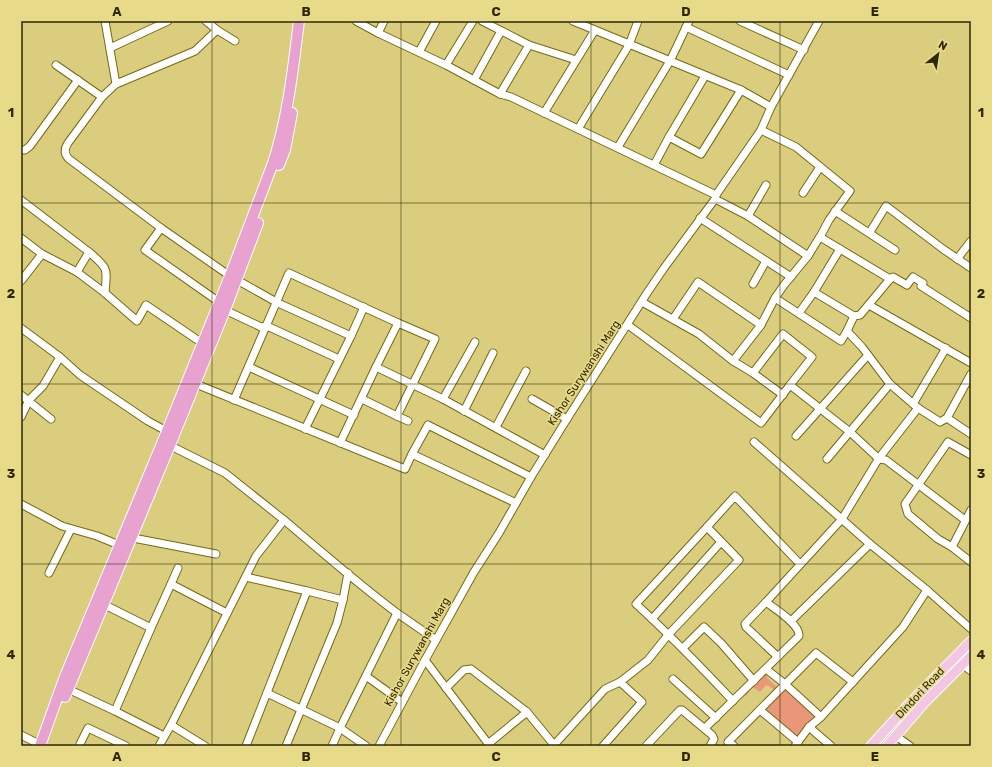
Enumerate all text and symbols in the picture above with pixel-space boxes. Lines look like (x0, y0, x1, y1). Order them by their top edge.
text: A (112, 4, 122, 19)
text: B (301, 4, 311, 19)
text: C (491, 4, 501, 19)
text: D (681, 4, 691, 19)
text: E (871, 4, 879, 19)
north arrow (918, 34, 958, 74)
text: N (936, 38, 949, 53)
text: 1 (8, 105, 14, 120)
text: 1 (978, 105, 984, 120)
text: 2 (7, 286, 15, 301)
text: 2 (977, 286, 985, 301)
street label: Kishor Surywanshi Marg (545, 318, 623, 428)
text: 3 (7, 466, 16, 481)
text: 3 (977, 466, 986, 481)
street label: Kishor Surywanshi Marg (382, 595, 452, 709)
text: 4 (7, 647, 16, 662)
text: 4 (977, 647, 986, 662)
street label: Dindori Road (893, 665, 947, 721)
text: A (112, 749, 122, 764)
text: B (301, 749, 311, 764)
text: C (491, 749, 501, 764)
text: D (681, 749, 691, 764)
text: E (871, 749, 879, 764)

